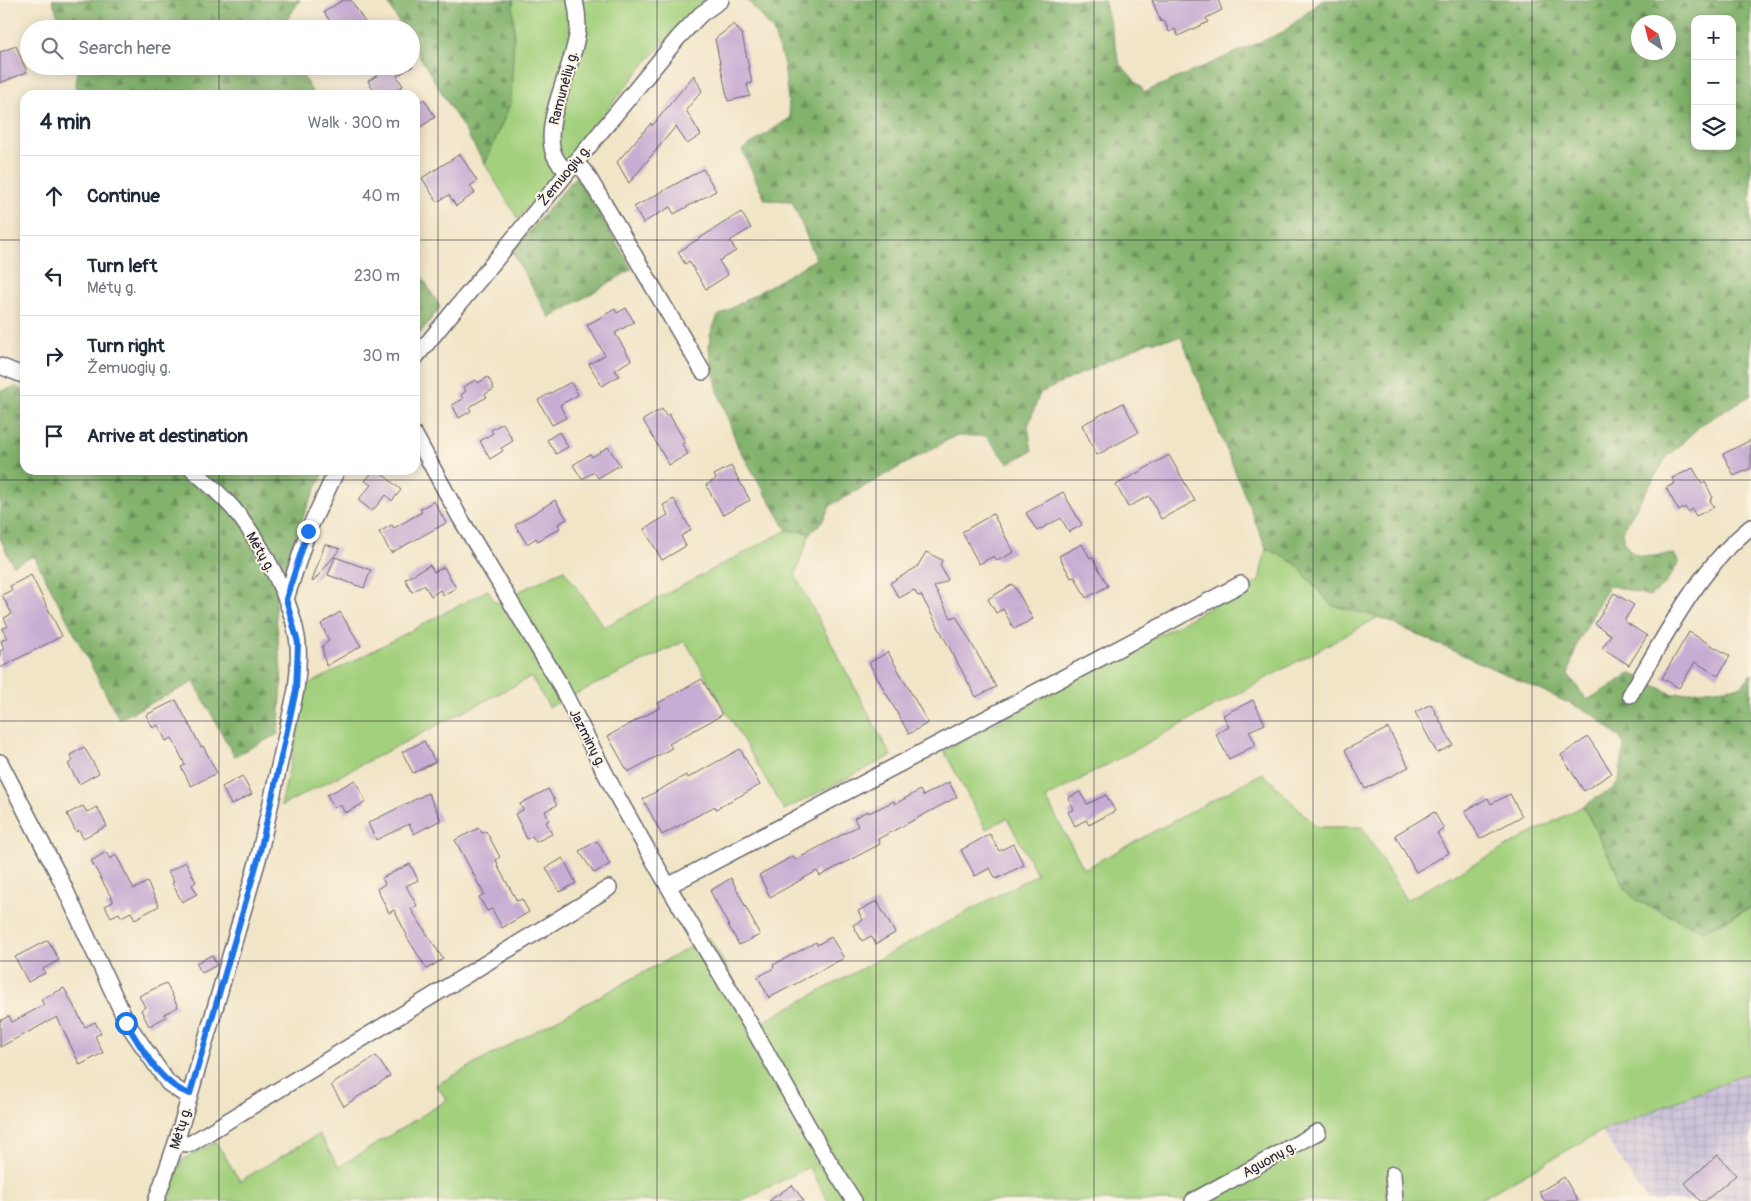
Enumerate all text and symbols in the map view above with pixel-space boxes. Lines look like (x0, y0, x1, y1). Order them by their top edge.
north arrow (1631, 15, 1676, 60)
map controls (1691, 15, 1736, 150)
button: + (1691, 15, 1736, 60)
search box (20, 20, 420, 75)
icon: search (38, 34, 66, 62)
text: Search here (78, 36, 171, 60)
street label: Ramunėlių g. (545, 49, 581, 127)
button: − (1691, 60, 1736, 105)
button: layers (1691, 105, 1736, 150)
text: 4 min (40, 109, 91, 136)
text: Walk · 300 m (308, 113, 400, 133)
street label: Žemuogių g. (535, 141, 594, 209)
icon: ahead (40, 182, 68, 210)
text: Continue (87, 184, 160, 208)
text: 40 m (362, 186, 400, 206)
text: Turn left (87, 254, 157, 278)
icon: left (40, 262, 68, 290)
text: 230 m (354, 266, 400, 286)
text: Mėtų g. (87, 278, 137, 298)
text: Turn right (87, 334, 165, 358)
icon: right (40, 342, 68, 370)
text: 30 m (362, 346, 400, 366)
text: Žemuogių g. (87, 358, 171, 378)
icon: arrive (40, 422, 68, 450)
text: Arrive at destination (87, 424, 248, 448)
route end (297, 520, 320, 543)
street label: Mėtų g. (242, 529, 279, 575)
street label: Jazminų g. (566, 706, 610, 770)
route start (115, 1012, 138, 1035)
street label: Mėtų g. (166, 1105, 195, 1151)
street label: Aguonų g. (1239, 1138, 1299, 1181)

